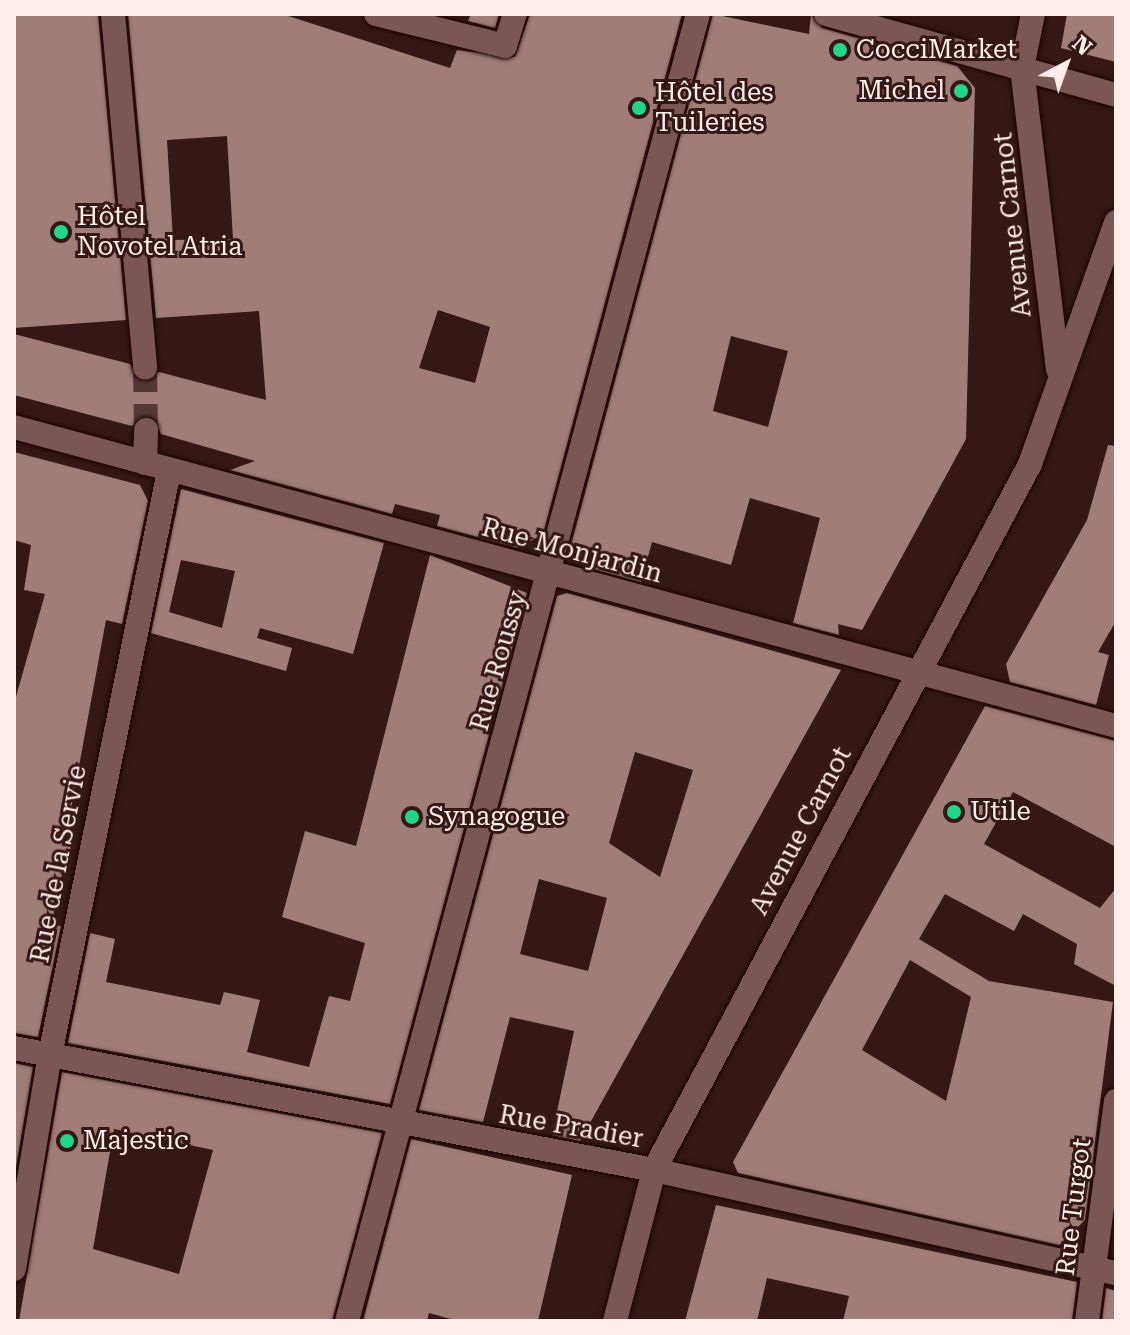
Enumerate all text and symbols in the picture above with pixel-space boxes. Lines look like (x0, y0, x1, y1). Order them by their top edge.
north arrow (1026, 24, 1106, 104)
text: N (1067, 31, 1097, 60)
place label: CocciMarket (856, 34, 1017, 66)
marker: CocciMarket (831, 41, 849, 59)
place label: Michel (859, 75, 945, 107)
place label: Hôtel des Tuileries (655, 77, 774, 138)
marker: Michel (952, 82, 970, 100)
marker: Hôtel des Tuileries (630, 99, 648, 117)
street label: Avenue Carnot (988, 131, 1038, 319)
place label: Hôtel Novotel Atria (77, 201, 242, 262)
marker: Hôtel Novotel Atria (52, 223, 70, 241)
street label: Rue Monjardin (478, 512, 666, 590)
street label: Rue Roussy (464, 587, 534, 735)
street label: Avenue Carnot (744, 742, 858, 920)
street label: Rue de la Servie (25, 763, 93, 965)
place label: Utile (970, 796, 1031, 828)
place label: Synagogue (428, 801, 565, 833)
marker: Utile (945, 803, 963, 821)
marker: Synagogue (403, 808, 421, 826)
street label: Rue Pradier (497, 1099, 645, 1155)
place label: Majestic (83, 1125, 189, 1157)
marker: Majestic (58, 1132, 76, 1150)
street label: Rue Turgot (1050, 1137, 1098, 1277)

